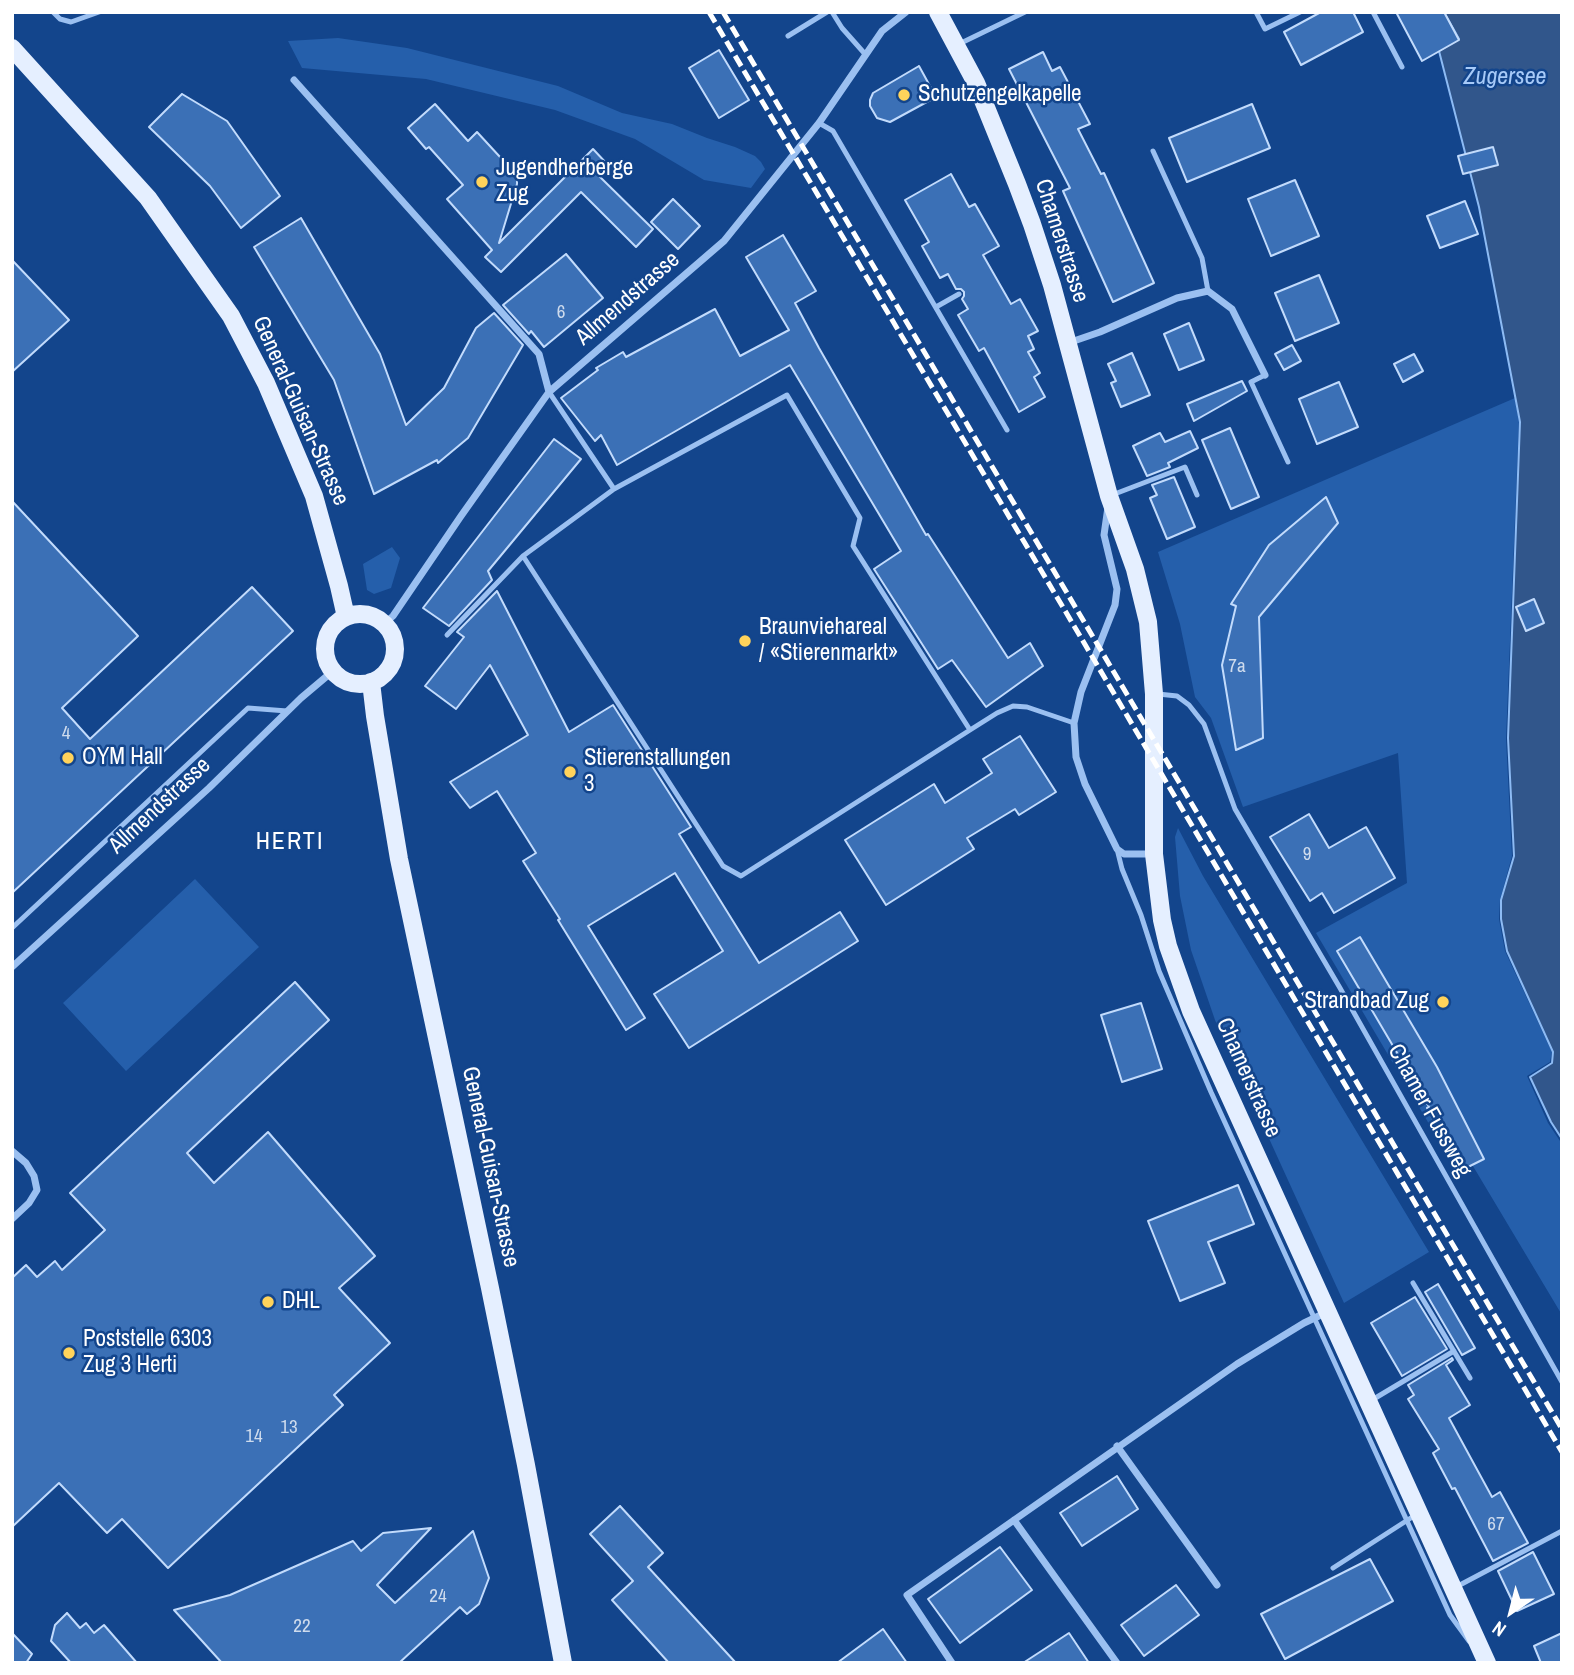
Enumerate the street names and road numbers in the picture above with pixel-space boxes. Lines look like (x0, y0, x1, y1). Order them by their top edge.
street label: Chamerstrasse (1028, 176, 1094, 306)
street label: Allmendstrasse (570, 246, 686, 352)
street label: General-Guisan-Strasse (246, 312, 354, 510)
street label: Allmendstrasse (103, 752, 217, 860)
street label: Chamerstrasse (1209, 1014, 1287, 1142)
street label: Chamer Fussweg (1381, 1040, 1477, 1182)
street label: General-Guisan-Strasse (455, 1064, 525, 1270)

